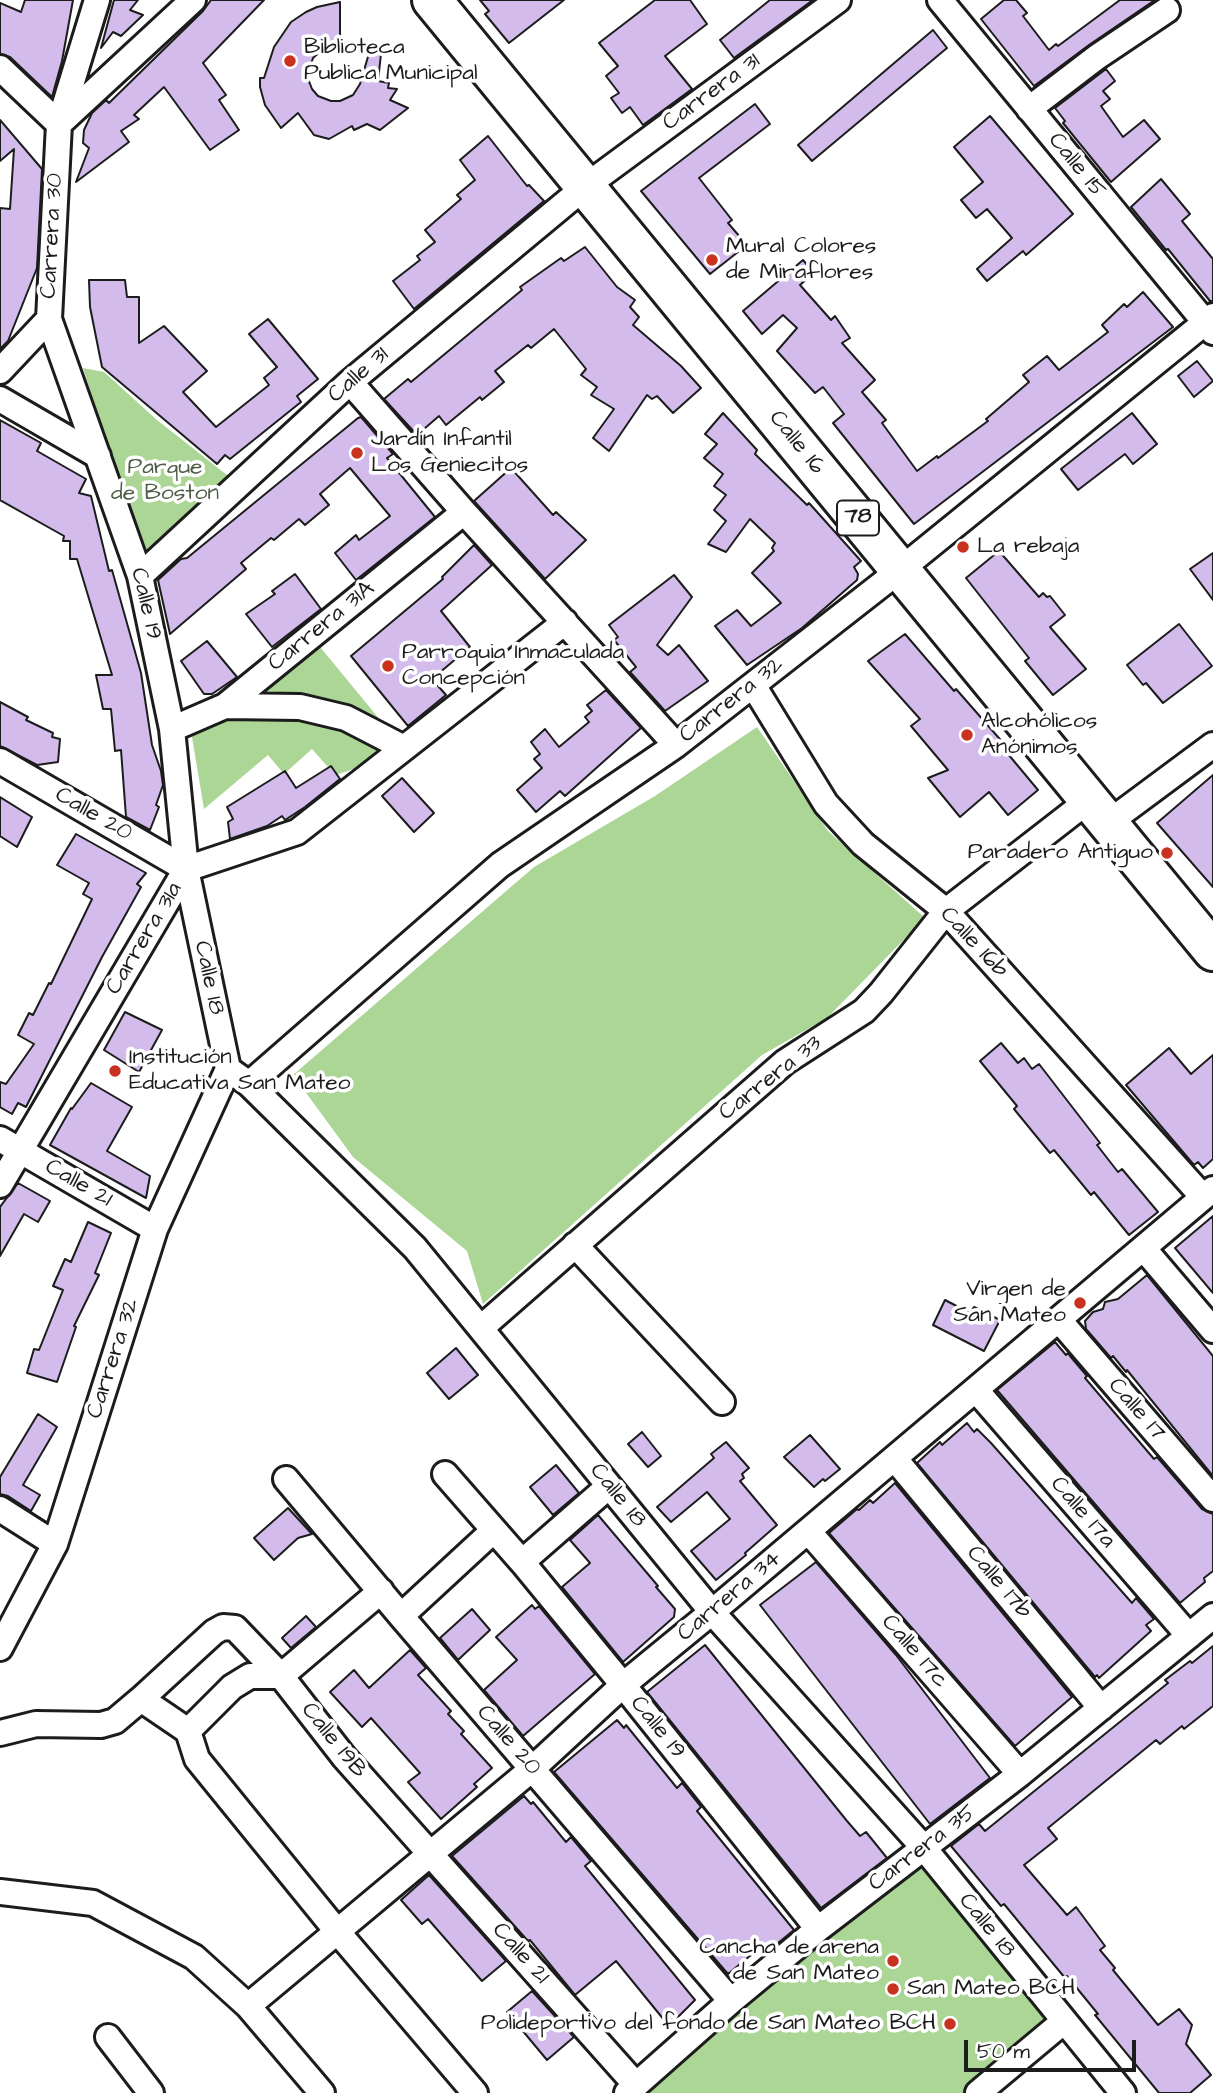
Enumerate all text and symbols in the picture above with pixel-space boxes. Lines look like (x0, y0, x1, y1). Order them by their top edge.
place label: Biblioteca Publica Municipal (304, 34, 478, 88)
street label: Carrera 31 (658, 48, 766, 138)
marker: Biblioteca Publica Municipal (282, 53, 298, 69)
street label: Calle 15 (1041, 128, 1111, 204)
street label: Carrera 30 (36, 173, 70, 299)
place label: Mural Colores de Miraflores (726, 233, 876, 287)
marker: Mural Colores de Miraflores (704, 252, 720, 268)
street label: Calle 31 (323, 342, 395, 410)
street label: Calle 16 (762, 405, 830, 481)
place label: Jardín Infantil Los Geniecitos (371, 426, 528, 480)
marker: Jardín Infantil Los Geniecitos (349, 445, 365, 461)
park label: Parque de Boston (111, 454, 219, 508)
road number: 78 (837, 500, 879, 536)
place label: La rebaja (977, 533, 1079, 561)
marker: La rebaja (955, 539, 971, 555)
street label: Calle 19 (123, 565, 167, 643)
street label: Carrera 31A (263, 576, 381, 678)
place label: Parroquia Inmaculada Concepción (402, 639, 624, 693)
street label: Carrera 32 (675, 652, 789, 750)
marker: Parroquia Inmaculada Concepción (380, 658, 396, 674)
place label: Alcohólicos Anónimos (981, 708, 1097, 762)
marker: Alcohólicos Anónimos (959, 727, 975, 743)
street label: Calle 20 (49, 782, 137, 848)
place label: Paradero Antiguo (968, 839, 1153, 867)
marker: Paradero Antiguo (1159, 845, 1175, 861)
street label: Carrera 31a (101, 878, 189, 1000)
street label: Calle 16b (933, 902, 1013, 984)
street label: Calle 18 (187, 939, 229, 1017)
street label: Carrera 33 (714, 1030, 828, 1128)
place label: Institución Educativa San Mateo (129, 1044, 351, 1098)
marker: Institución Educativa San Mateo (107, 1063, 123, 1079)
street label: Calle 21 (40, 1154, 116, 1214)
place label: Virgen de San Mateo (953, 1276, 1066, 1330)
marker: Virgen de San Mateo (1072, 1295, 1088, 1311)
street label: Carrera 32 (82, 1296, 146, 1422)
street label: Calle 17 (1101, 1373, 1171, 1447)
street label: Calle 18 (583, 1458, 651, 1534)
street label: Calle 17a (1043, 1472, 1121, 1554)
street label: Calle 17b (960, 1541, 1036, 1625)
street label: Carrera 34 (673, 1546, 787, 1648)
street label: Calle 17c (875, 1610, 953, 1694)
street label: Calle 19 (623, 1691, 691, 1765)
street label: Calle 19B (294, 1698, 372, 1784)
street label: Calle 20 (470, 1700, 546, 1782)
street label: Carrera 35 (864, 1800, 982, 1898)
street label: Calle 18 (952, 1888, 1020, 1964)
street label: Calle 21 (485, 1918, 555, 1990)
place label: Cancha de arena de San Mateo (699, 1934, 879, 1988)
marker: Cancha de arena de San Mateo (885, 1953, 901, 1969)
place label: San Mateo BCH (907, 1975, 1075, 2003)
marker: San Mateo BCH (885, 1981, 901, 1997)
place label: Polideportivo del fondo de San Mateo BCH (481, 2010, 936, 2038)
marker: Polideportivo del fondo de San Mateo BCH (942, 2016, 958, 2032)
scale bar (968, 2026, 1140, 2070)
text: 50 m (977, 2037, 1030, 2066)

